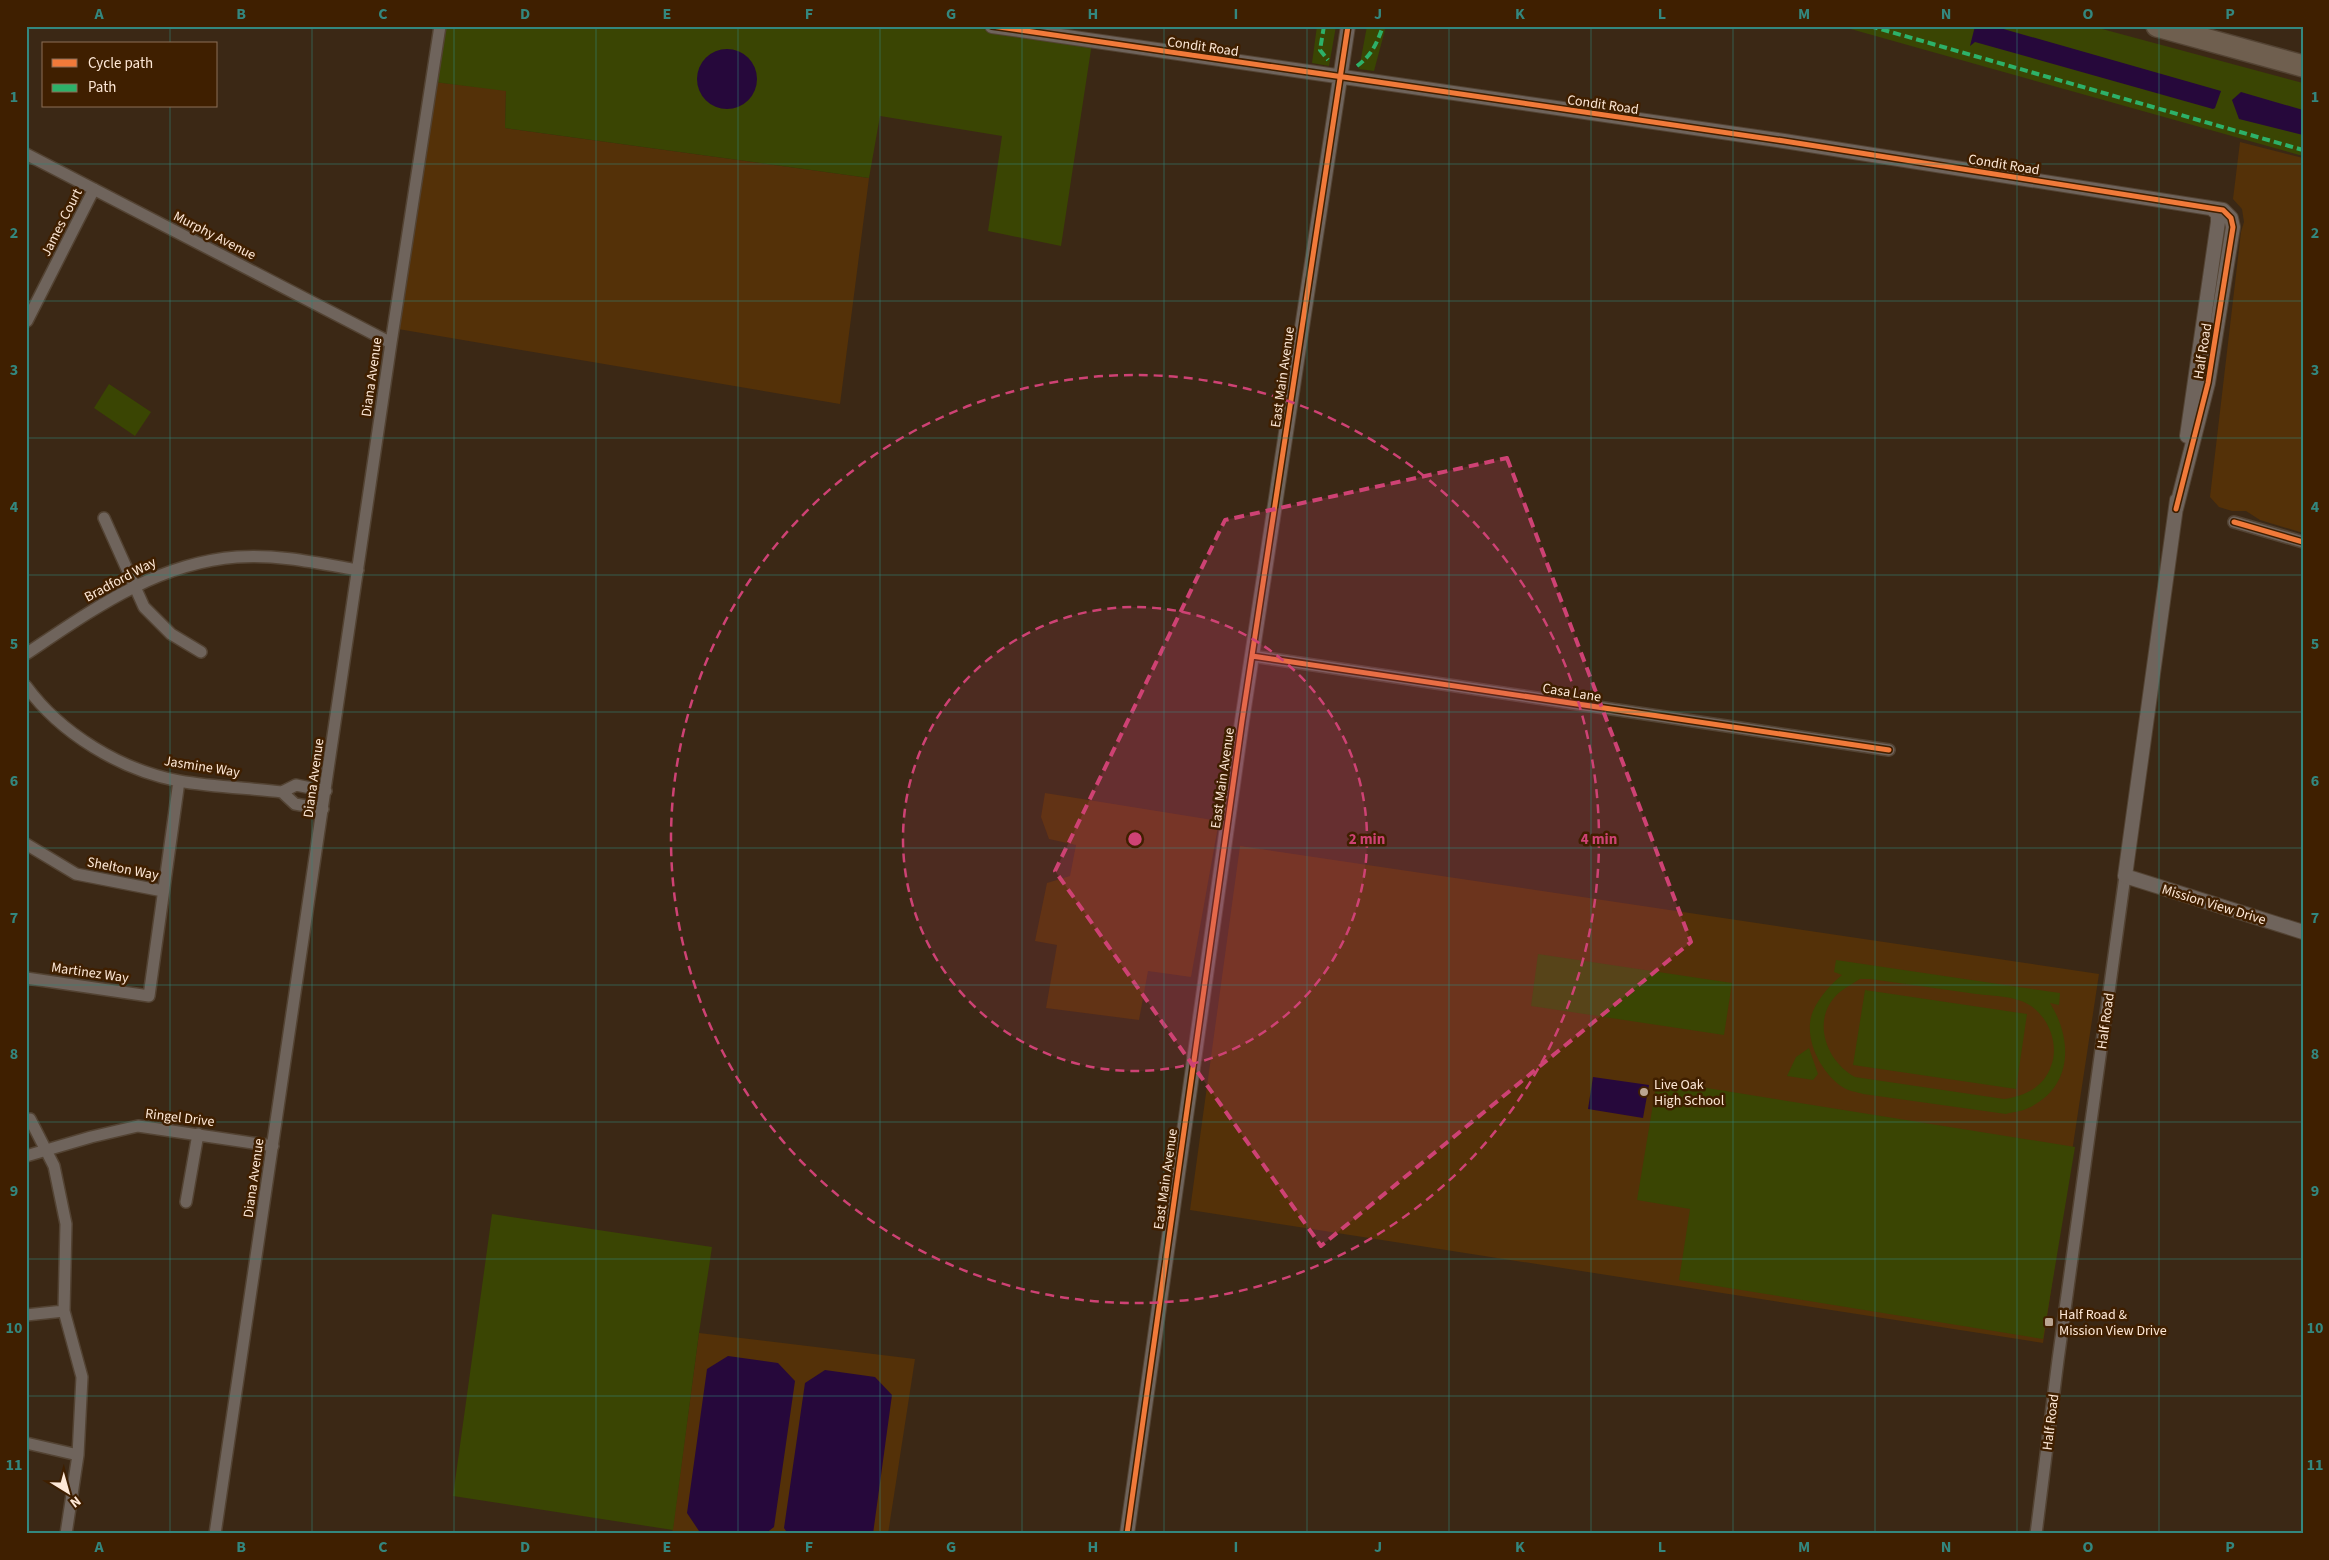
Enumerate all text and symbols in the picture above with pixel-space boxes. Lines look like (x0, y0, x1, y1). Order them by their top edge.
text: A (93, 3, 104, 25)
text: B (236, 3, 246, 25)
text: C (378, 3, 388, 25)
text: D (520, 3, 530, 25)
text: E (663, 3, 671, 25)
text: F (805, 3, 813, 25)
text: G (946, 3, 956, 25)
text: H (1088, 3, 1098, 25)
text: I (1234, 3, 1238, 25)
text: J (1374, 3, 1382, 25)
text: K (1515, 3, 1525, 25)
text: L (1658, 3, 1666, 25)
text: M (1798, 3, 1810, 25)
text: N (1941, 3, 1951, 25)
text: O (2083, 3, 2094, 25)
text: P (2225, 3, 2235, 25)
street label: Condit Road (1166, 32, 1240, 62)
legend (42, 42, 218, 108)
text: Cycle path (88, 53, 153, 74)
text: Path (88, 77, 116, 98)
text: 1 (10, 86, 18, 108)
text: 1 (2311, 86, 2319, 108)
street label: Condit Road (1566, 90, 1640, 120)
street label: Condit Road (1967, 149, 2041, 180)
street label: James Court (36, 185, 88, 260)
street label: Murphy Avenue (170, 206, 259, 265)
text: 2 (10, 222, 18, 244)
text: 2 (2311, 222, 2319, 244)
street label: Half Road (2189, 322, 2217, 381)
street label: East Main Avenue (1266, 325, 1300, 429)
street label: Diana Avenue (357, 336, 387, 418)
text: 3 (10, 359, 18, 381)
text: 3 (2311, 359, 2319, 381)
text: 4 (10, 496, 19, 518)
text: 4 (2311, 496, 2320, 518)
street label: Bradford Way (81, 552, 160, 607)
text: 5 (10, 633, 18, 655)
text: 5 (2311, 633, 2319, 655)
street label: Casa Lane (1541, 678, 1603, 708)
street label: East Main Avenue (1206, 726, 1240, 830)
street label: Diana Avenue (299, 737, 329, 819)
street label: Jasmine Way (163, 751, 242, 783)
text: 6 (10, 770, 18, 792)
text: 6 (2311, 770, 2319, 792)
text: 2 min (1349, 829, 1385, 850)
text: 4 min (1581, 829, 1617, 850)
centre of rings (1126, 830, 1144, 848)
street label: Shelton Way (85, 852, 161, 886)
street label: Mission View Drive (2159, 880, 2268, 930)
text: 7 (10, 907, 18, 929)
text: 7 (2311, 907, 2319, 929)
street label: Martinez Way (50, 958, 130, 988)
street label: Half Road (2092, 992, 2120, 1051)
text: 8 (10, 1043, 18, 1065)
text: 8 (2311, 1043, 2319, 1065)
place label: Live Oak High School (1654, 1075, 1725, 1111)
marker: Live Oak High School (1638, 1086, 1650, 1098)
street label: Ringel Drive (144, 1104, 216, 1132)
street label: East Main Avenue (1149, 1127, 1183, 1231)
street label: Diana Avenue (239, 1137, 269, 1219)
text: 9 (10, 1180, 18, 1202)
text: 9 (2311, 1180, 2319, 1202)
place label: Half Road & Mission View Drive (2059, 1305, 2167, 1341)
marker: Half Road & Mission View Drive (2043, 1316, 2055, 1328)
text: 10 (6, 1317, 22, 1339)
text: 10 (2307, 1317, 2323, 1339)
street label: Half Road (2038, 1393, 2064, 1451)
text: 11 (6, 1454, 22, 1476)
text: 11 (2307, 1454, 2323, 1476)
north arrow (42, 1468, 92, 1518)
text: N (65, 1491, 85, 1512)
text: A (93, 1536, 104, 1558)
text: B (236, 1536, 246, 1558)
text: C (378, 1536, 388, 1558)
text: D (520, 1536, 530, 1558)
text: E (663, 1536, 671, 1558)
text: F (805, 1536, 813, 1558)
text: G (946, 1536, 956, 1558)
text: H (1088, 1536, 1098, 1558)
text: I (1234, 1536, 1238, 1558)
text: J (1374, 1536, 1382, 1558)
text: K (1515, 1536, 1525, 1558)
text: L (1658, 1536, 1666, 1558)
text: M (1798, 1536, 1810, 1558)
text: N (1941, 1536, 1951, 1558)
text: O (2083, 1536, 2094, 1558)
text: P (2225, 1536, 2235, 1558)

